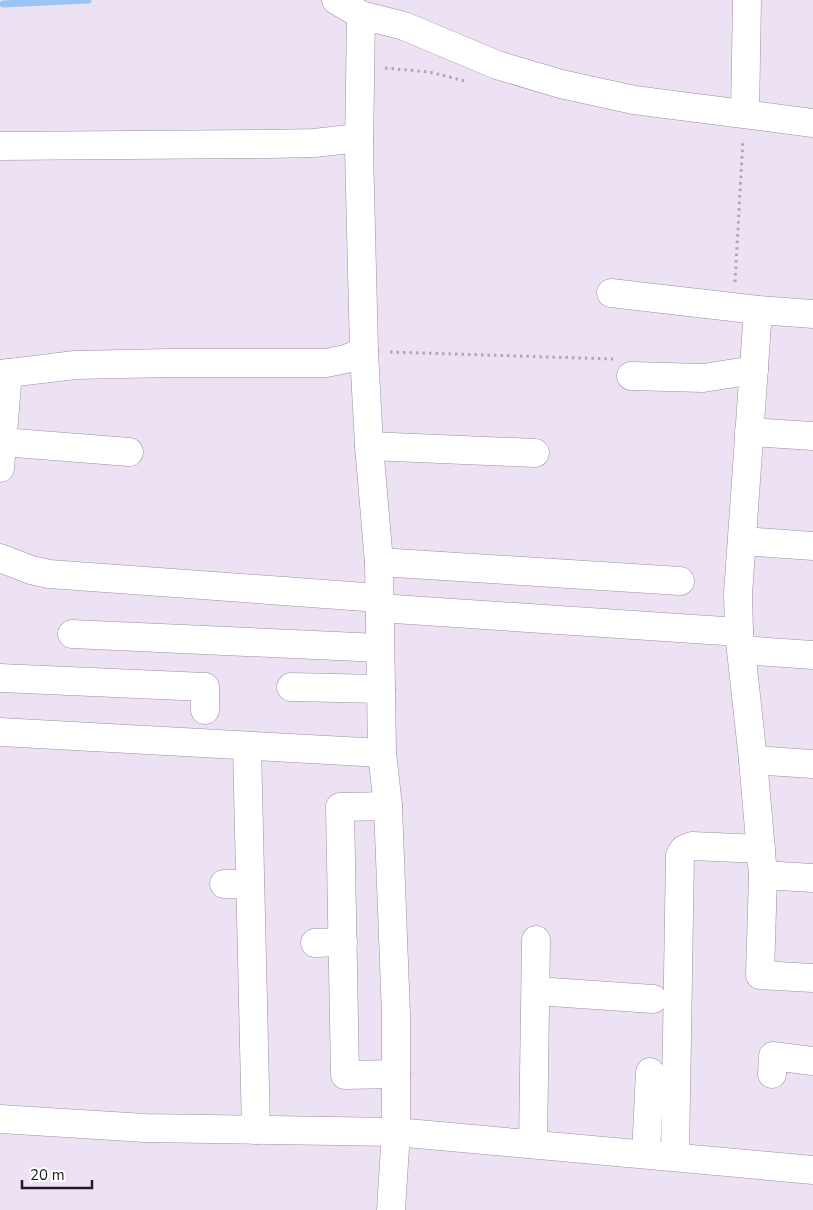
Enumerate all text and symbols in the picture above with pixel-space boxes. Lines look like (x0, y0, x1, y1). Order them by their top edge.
scale bar (22, 1158, 92, 1190)
text: 20 m (30, 1165, 65, 1185)

